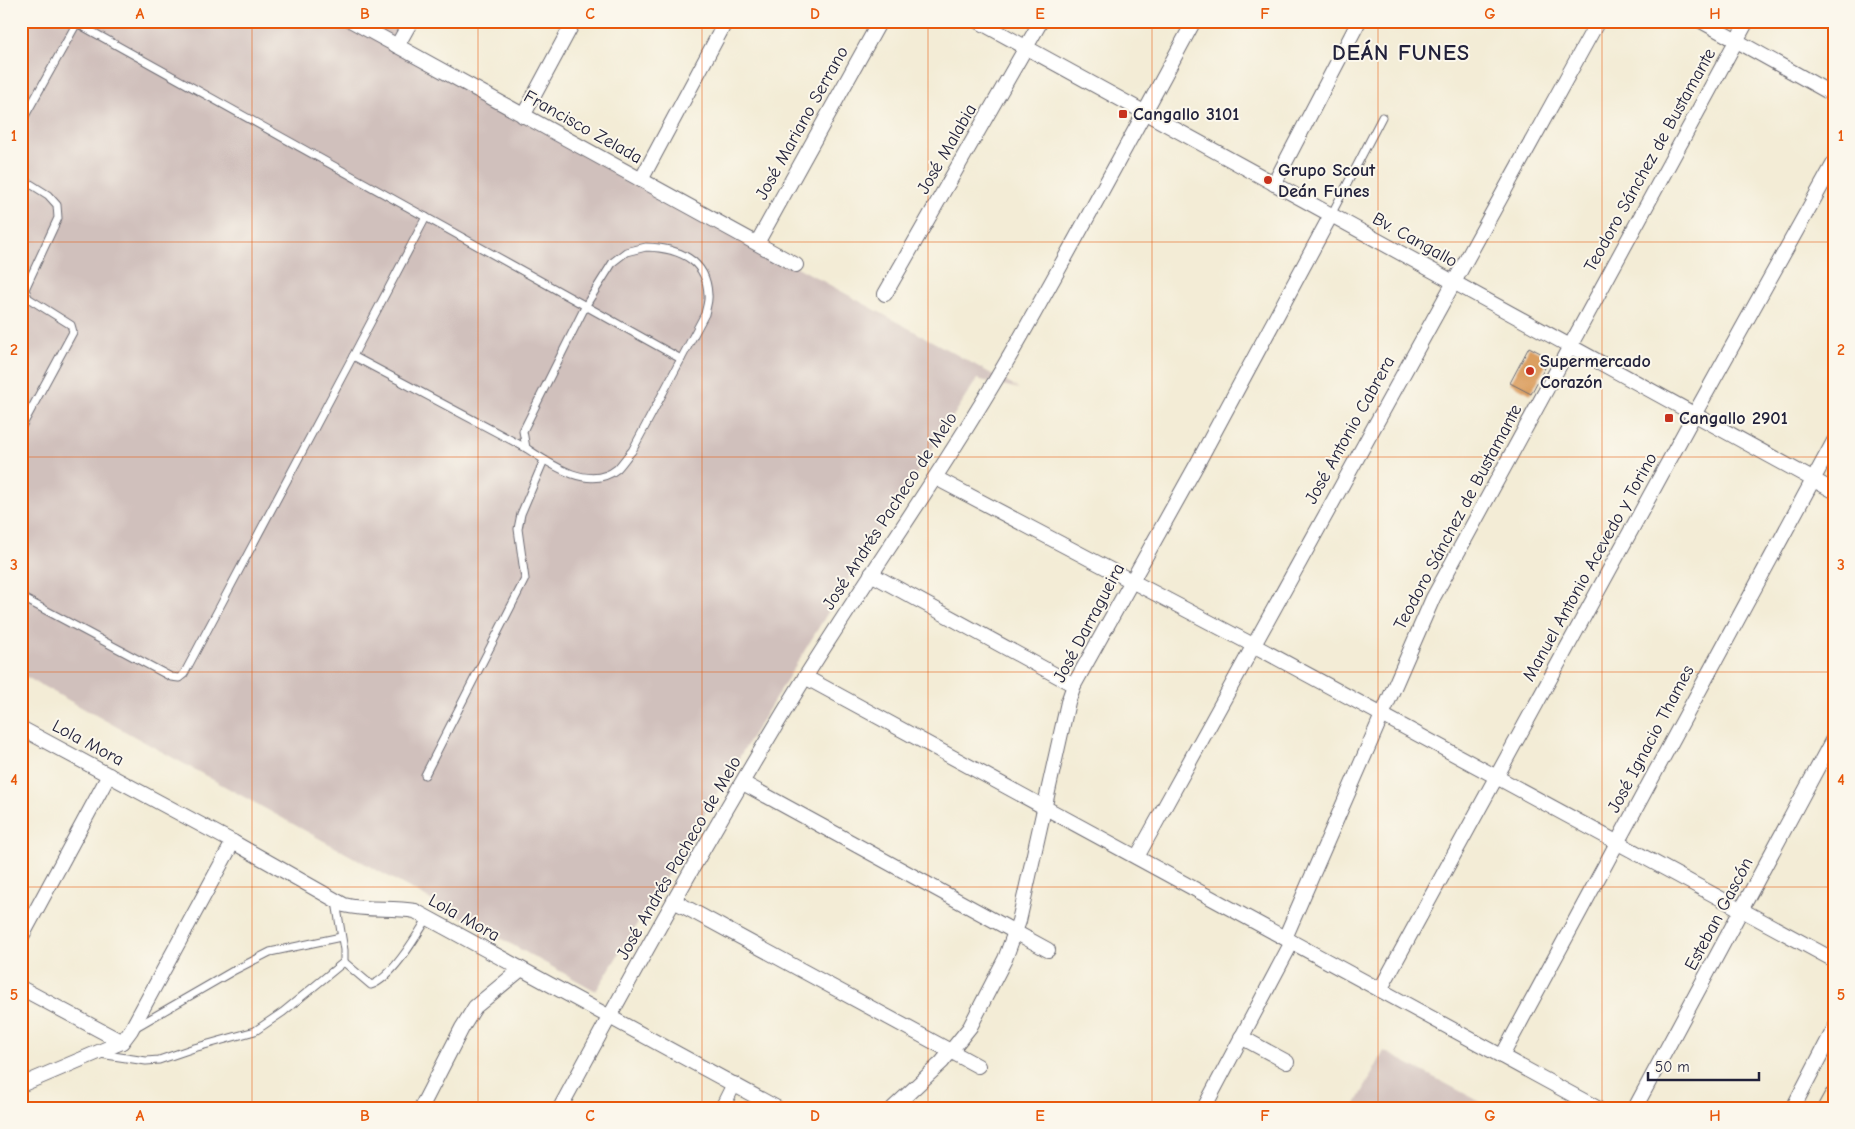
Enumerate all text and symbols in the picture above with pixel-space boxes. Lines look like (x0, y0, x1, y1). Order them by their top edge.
text: A (136, 5, 145, 23)
text: B (360, 5, 370, 23)
text: C (585, 5, 595, 23)
text: D (810, 5, 820, 23)
text: E (1035, 5, 1045, 23)
text: F (1260, 5, 1270, 23)
text: G (1484, 5, 1496, 23)
text: H (1709, 5, 1721, 23)
district label: DEÁN FUNES (1332, 39, 1470, 66)
street label: José Mariano Serrano (751, 43, 853, 203)
street label: Teodoro Sánchez de Bustamante (1580, 45, 1720, 275)
street label: Francisco Zelada (520, 86, 646, 168)
street label: José Malabia (913, 100, 981, 198)
place label: Cangallo 3101 (1133, 104, 1239, 125)
marker: Cangallo 3101 (1117, 108, 1129, 120)
text: 1 (11, 127, 17, 145)
text: 1 (1838, 127, 1844, 145)
place label: Grupo Scout Deán Funes (1278, 160, 1376, 202)
marker: Grupo Scout Deán Funes (1262, 174, 1274, 186)
street label: Bv. Cangallo (1369, 208, 1461, 272)
text: 2 (10, 341, 18, 359)
text: 2 (1837, 341, 1845, 359)
place label: Supermercado Corazón (1540, 351, 1651, 393)
street label: José Antonio Cabrera (1301, 352, 1399, 508)
marker: Supermercado Corazón (1524, 365, 1536, 377)
street label: Teodoro Sánchez de Bustamante (1389, 401, 1527, 633)
street label: José Andrés Pacheco de Melo (818, 408, 962, 614)
place label: Cangallo 2901 (1679, 408, 1788, 429)
marker: Cangallo 2901 (1663, 412, 1675, 424)
street label: Manuel Antonio Acevedo y Torino (1518, 449, 1662, 685)
text: 3 (10, 556, 18, 574)
text: 3 (1837, 556, 1845, 574)
street label: José Darragueira (1049, 560, 1129, 686)
street label: José Ignacio Thames (1603, 662, 1699, 816)
street label: Lola Mora (49, 715, 127, 771)
street label: José Andrés Pacheco de Melo (612, 753, 746, 963)
text: 4 (10, 771, 18, 789)
text: 4 (1837, 771, 1845, 789)
street label: Esteban Gascón (1680, 854, 1758, 974)
street label: Lola Mora (425, 890, 503, 946)
text: 5 (10, 986, 18, 1004)
text: 5 (1837, 986, 1845, 1004)
scale bar (1648, 1049, 1759, 1081)
text: 50 m (1655, 1058, 1690, 1076)
text: A (136, 1107, 145, 1125)
text: B (360, 1107, 370, 1125)
text: C (585, 1107, 595, 1125)
text: D (810, 1107, 820, 1125)
text: E (1035, 1107, 1045, 1125)
text: F (1260, 1107, 1270, 1125)
text: G (1484, 1107, 1496, 1125)
text: H (1709, 1107, 1721, 1125)

